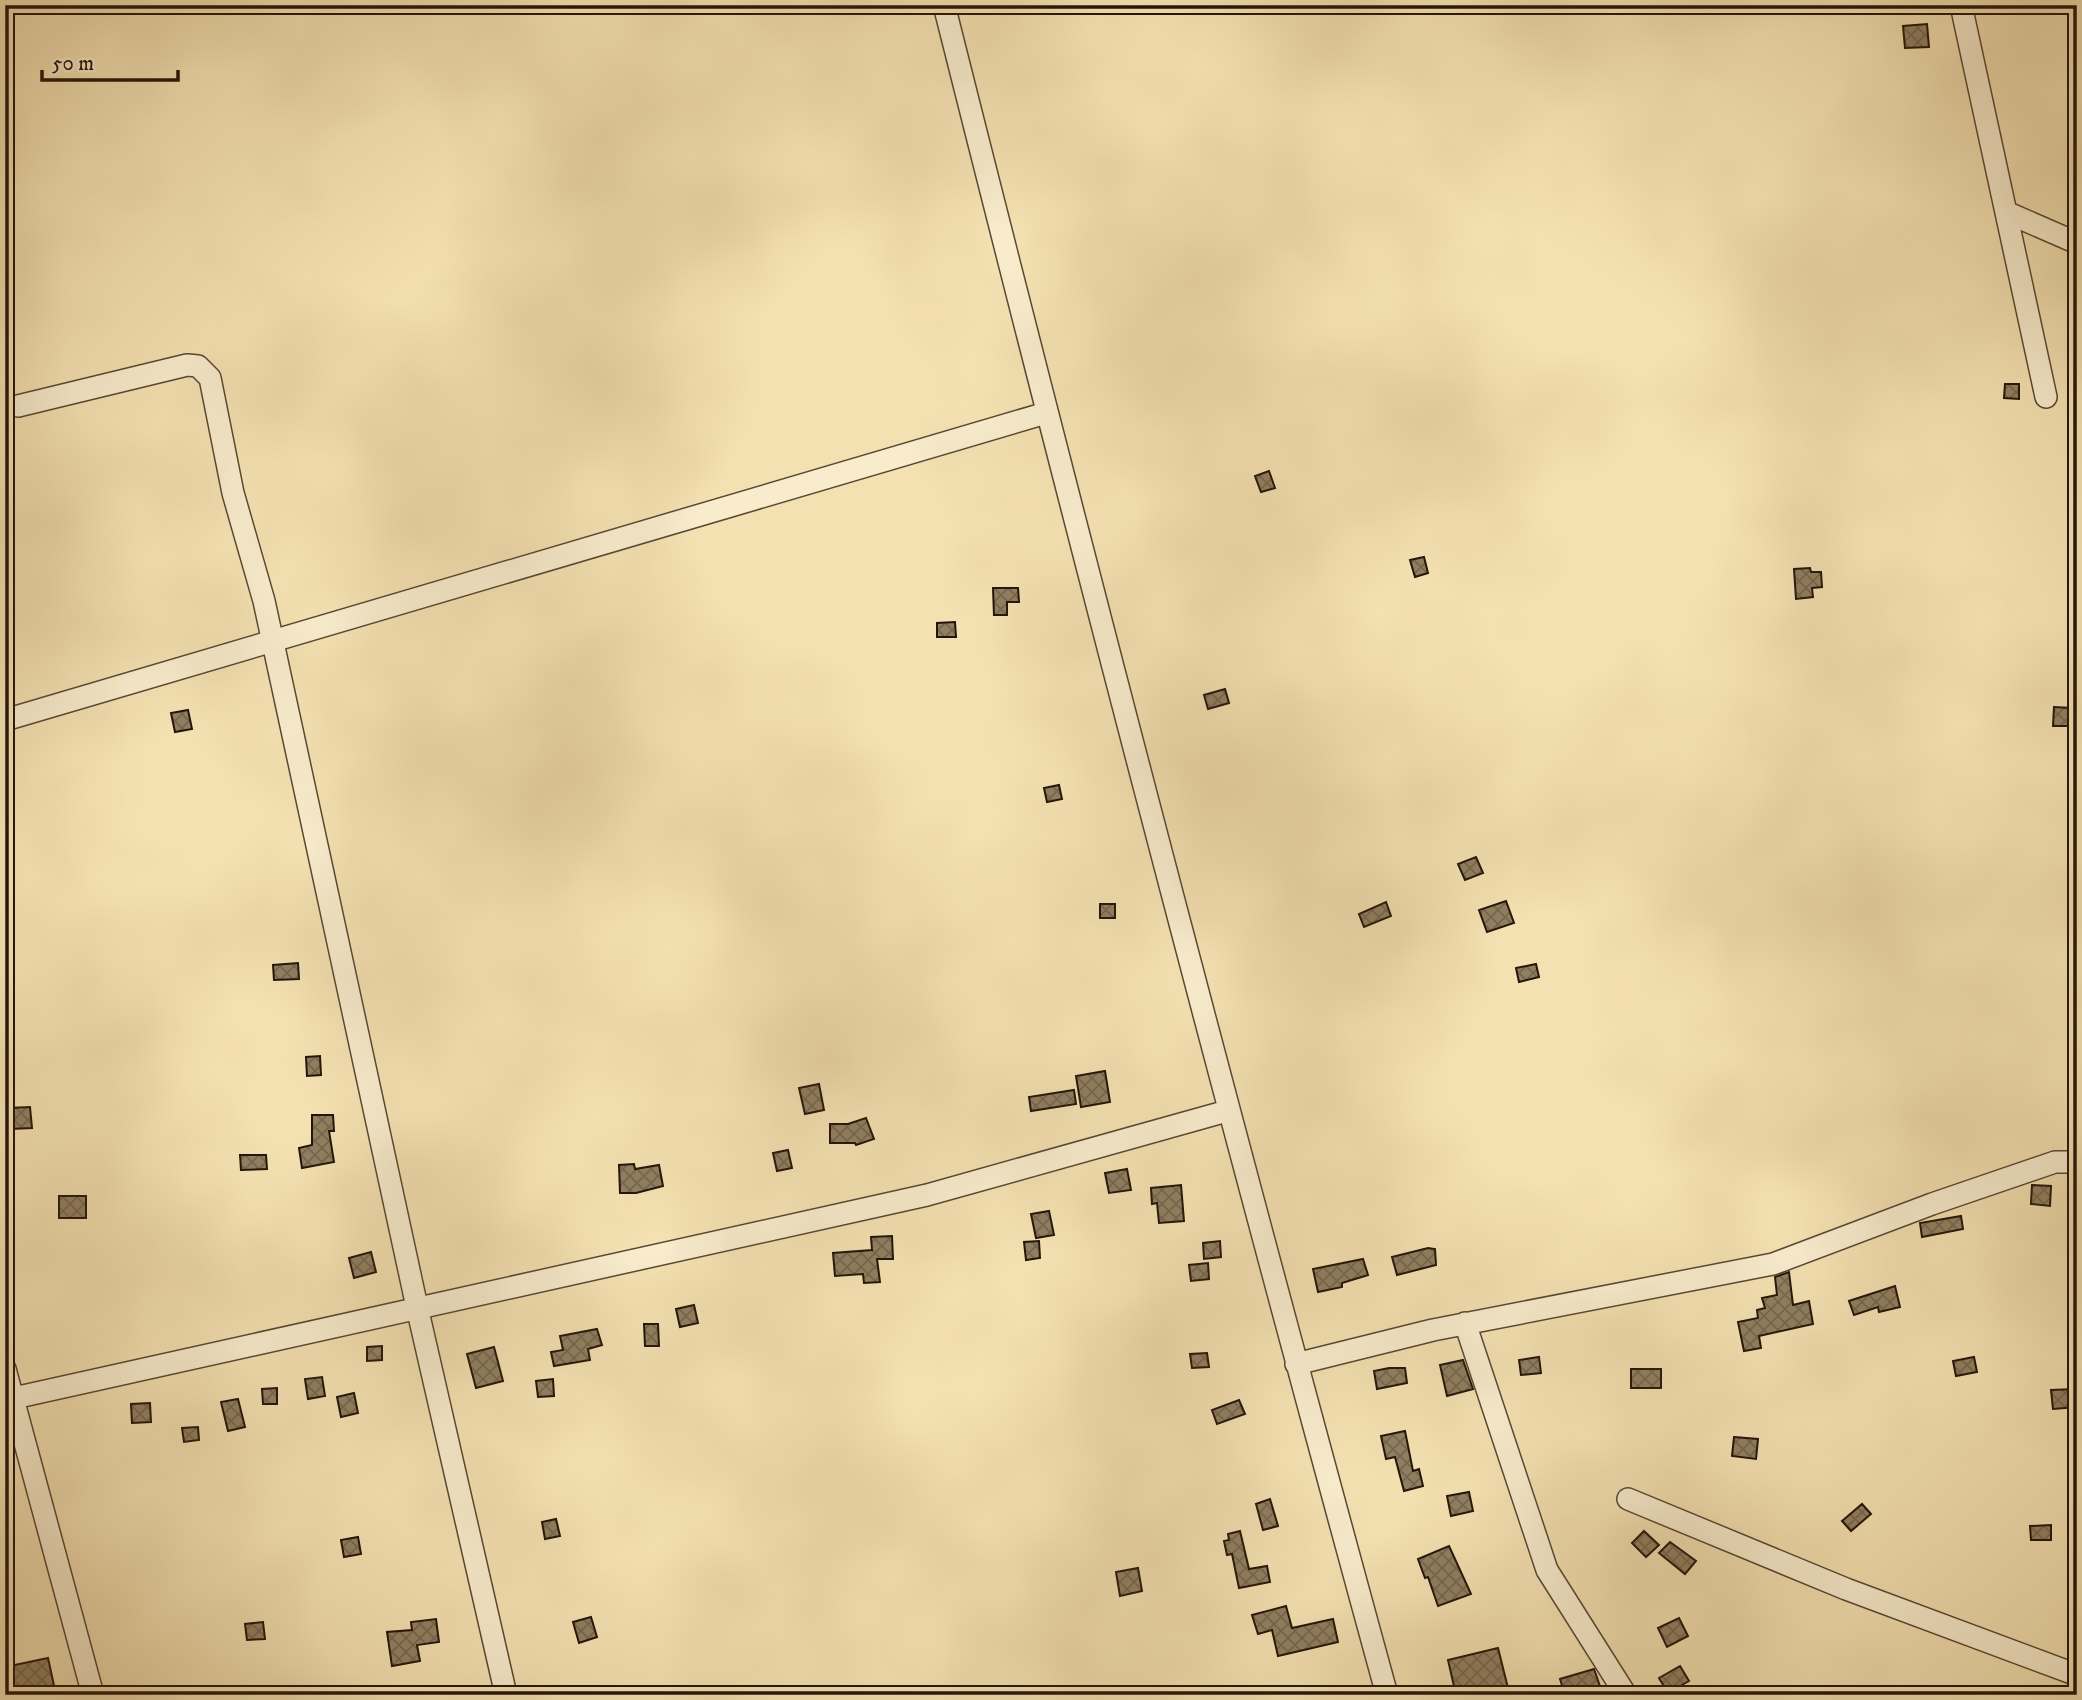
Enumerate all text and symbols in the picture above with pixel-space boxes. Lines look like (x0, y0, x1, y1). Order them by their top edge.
scale bar (42, 38, 178, 82)
text: 50 m (52, 51, 94, 77)

